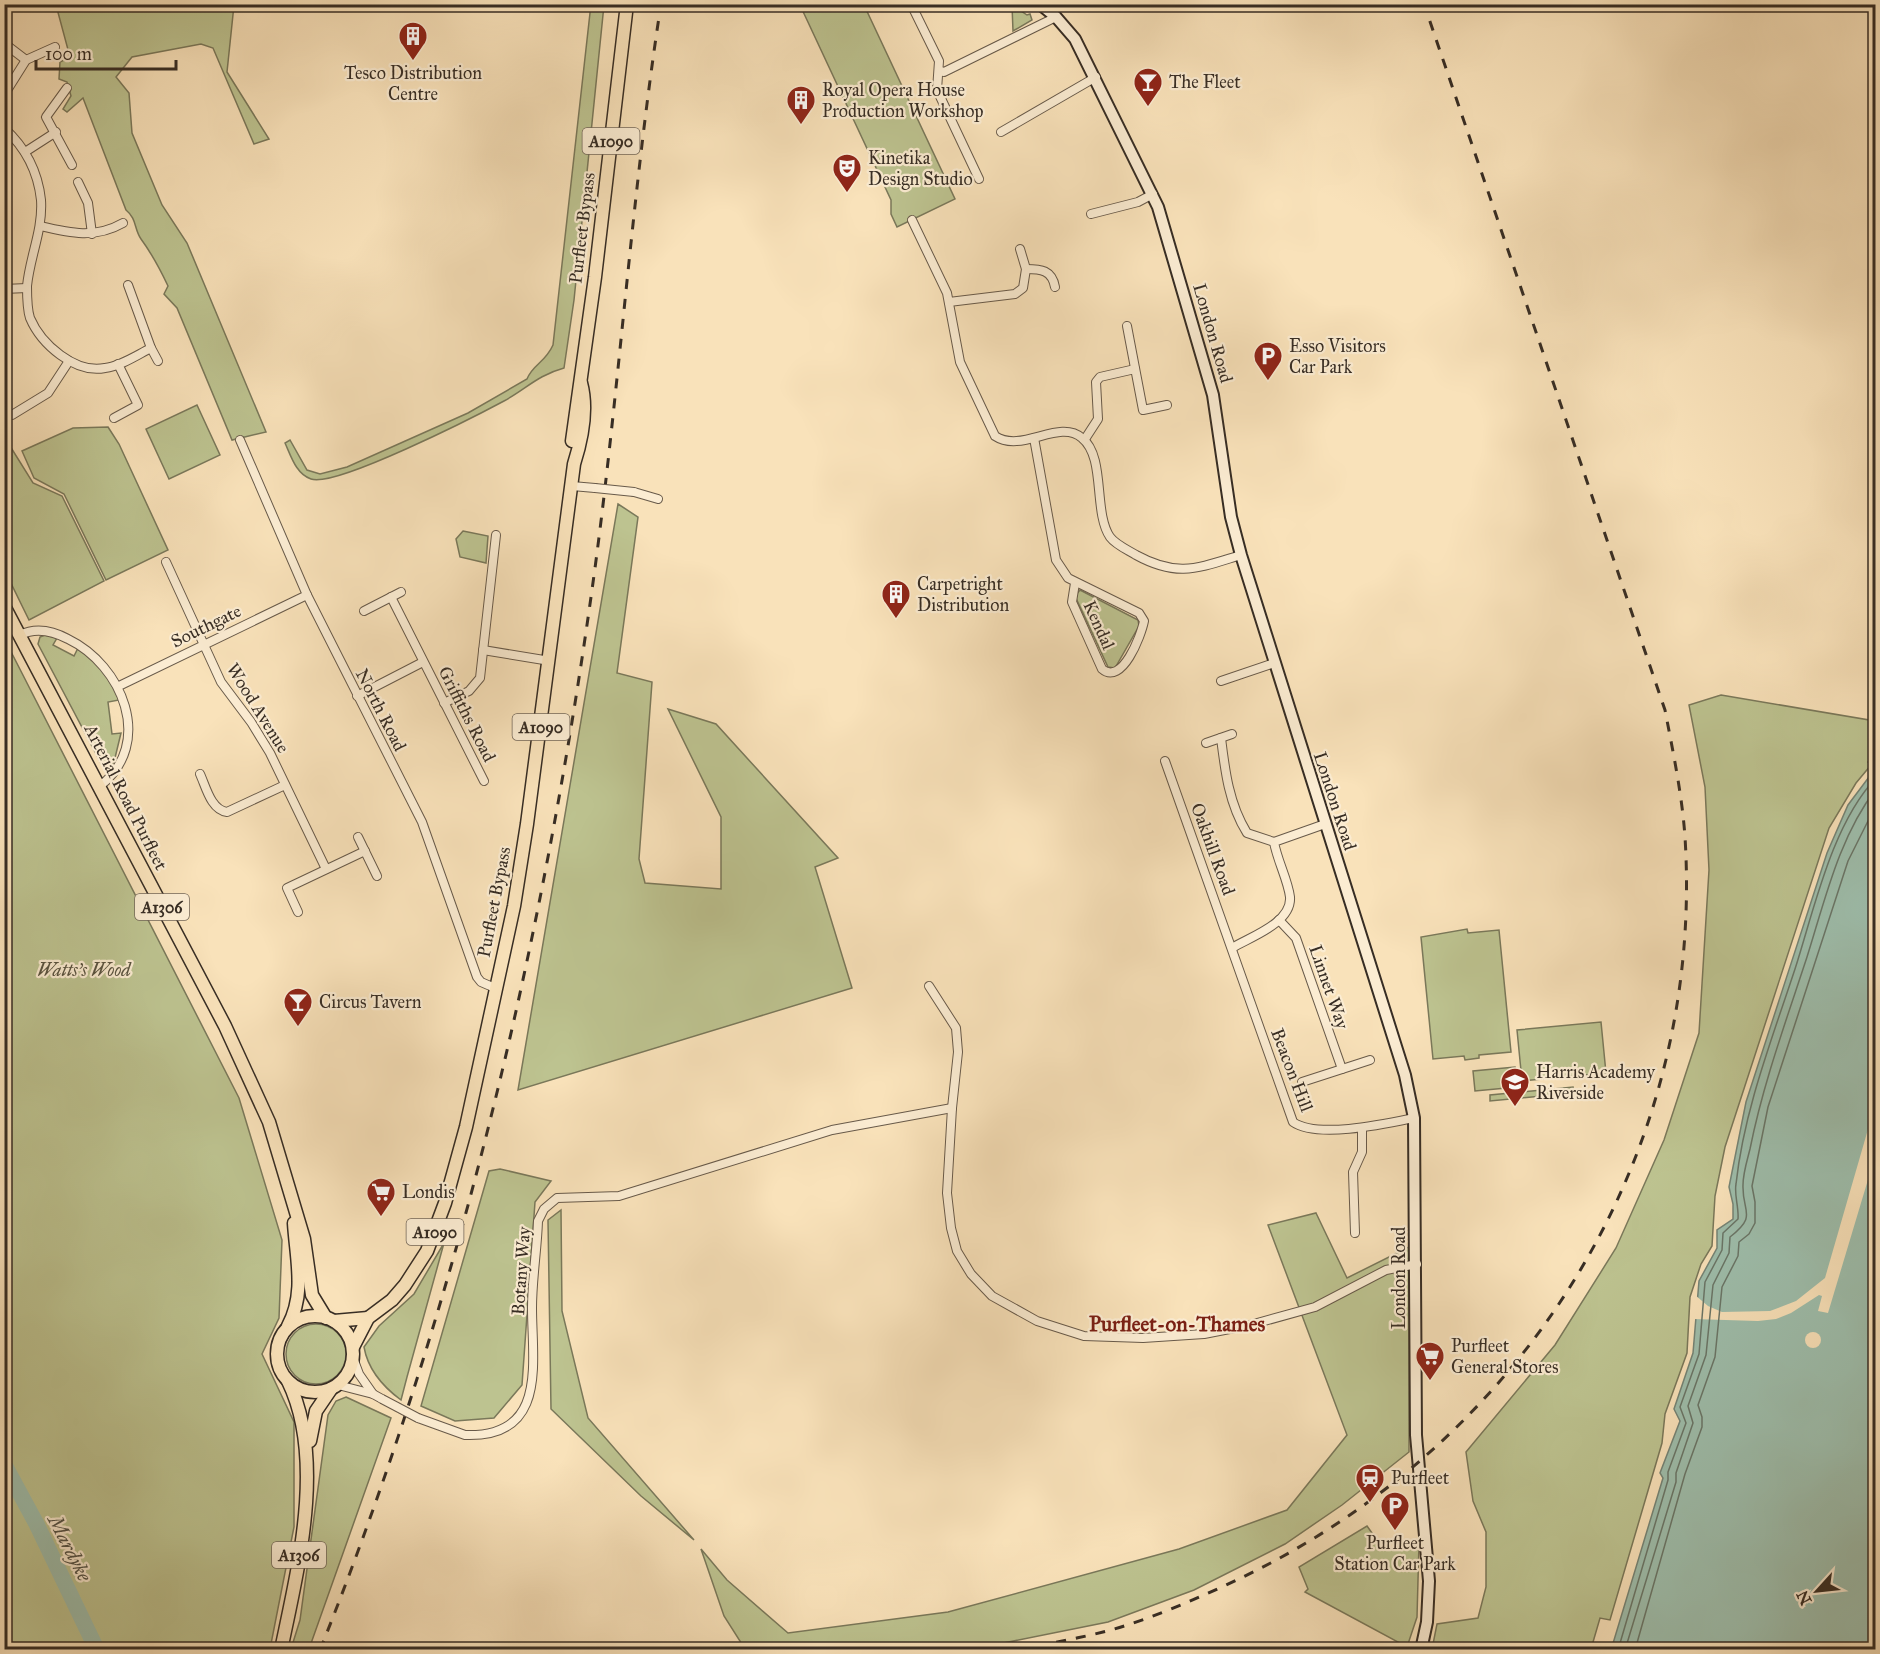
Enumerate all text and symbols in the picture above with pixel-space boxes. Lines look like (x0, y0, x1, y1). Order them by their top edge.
building icon: Tesco Distribution Centre (397, 20, 429, 62)
scale bar (36, 33, 176, 71)
text: 100 m (45, 43, 92, 65)
place label: Tesco Distribution Centre (344, 62, 482, 105)
bar icon: The Fleet (1132, 66, 1164, 108)
place label: The Fleet (1169, 71, 1241, 93)
place label: Royal Opera House Production Workshop (822, 79, 984, 122)
building icon: Royal Opera House Production Workshop (785, 84, 817, 126)
road number: A1090 (582, 128, 640, 154)
place label: Kinetika Design Studio (868, 147, 973, 191)
theatre icon: Kinetika Design Studio (831, 152, 863, 194)
street label: Purfleet Bypass (564, 171, 600, 285)
street label: London Road (1188, 281, 1238, 385)
place label: Esso Visitors Car Park (1289, 335, 1386, 378)
parking icon: Esso Visitors Car Park (1252, 340, 1284, 382)
place label: Carpetright Distribution (917, 573, 1009, 616)
building icon: Carpetright Distribution (880, 578, 912, 620)
street label: Kendal (1079, 597, 1120, 653)
street label: Southgate (167, 600, 245, 653)
street label: Wood Avenue (222, 659, 294, 757)
street label: Griffiths Road (434, 663, 500, 765)
street label: North Road (351, 665, 411, 755)
road number: A1090 (512, 714, 570, 740)
street label: Arterial Road Purfleet (79, 719, 173, 874)
street label: London Road (1309, 749, 1361, 853)
street label: Oakhill Road (1186, 800, 1240, 898)
street label: Purfleet Bypass (473, 845, 515, 959)
road number: A1306 (135, 894, 189, 920)
street label: Linnet Way (1304, 942, 1354, 1032)
park label: Watts's Wood (37, 959, 132, 981)
bar icon: Circus Tavern (282, 986, 314, 1028)
place label: Circus Tavern (319, 991, 422, 1013)
street label: Beacon Hill (1266, 1025, 1318, 1115)
place label: Harris Academy Riverside (1536, 1061, 1656, 1104)
school or university icon: Harris Academy Riverside (1499, 1066, 1531, 1108)
supermarket icon: Londis (365, 1176, 397, 1218)
place label: Londis (402, 1181, 455, 1203)
road number: A1090 (406, 1219, 464, 1245)
street label: Botany Way (507, 1225, 535, 1316)
street label: London Road (1388, 1227, 1410, 1329)
district label: Purfleet-on-Thames (1089, 1311, 1265, 1337)
place label: Purfleet General Stores (1451, 1335, 1559, 1378)
supermarket icon: Purfleet General Stores (1414, 1340, 1446, 1382)
station icon: Purfleet (1354, 1462, 1386, 1504)
place label: Purfleet (1391, 1467, 1450, 1489)
parking icon: Purfleet Station Car Park (1379, 1490, 1411, 1532)
water label: Mardyke (42, 1509, 97, 1586)
place label: Purfleet Station Car Park (1334, 1532, 1456, 1575)
road number: A1306 (272, 1542, 326, 1568)
north arrow (1787, 1561, 1847, 1621)
text: N (1792, 1587, 1816, 1608)

